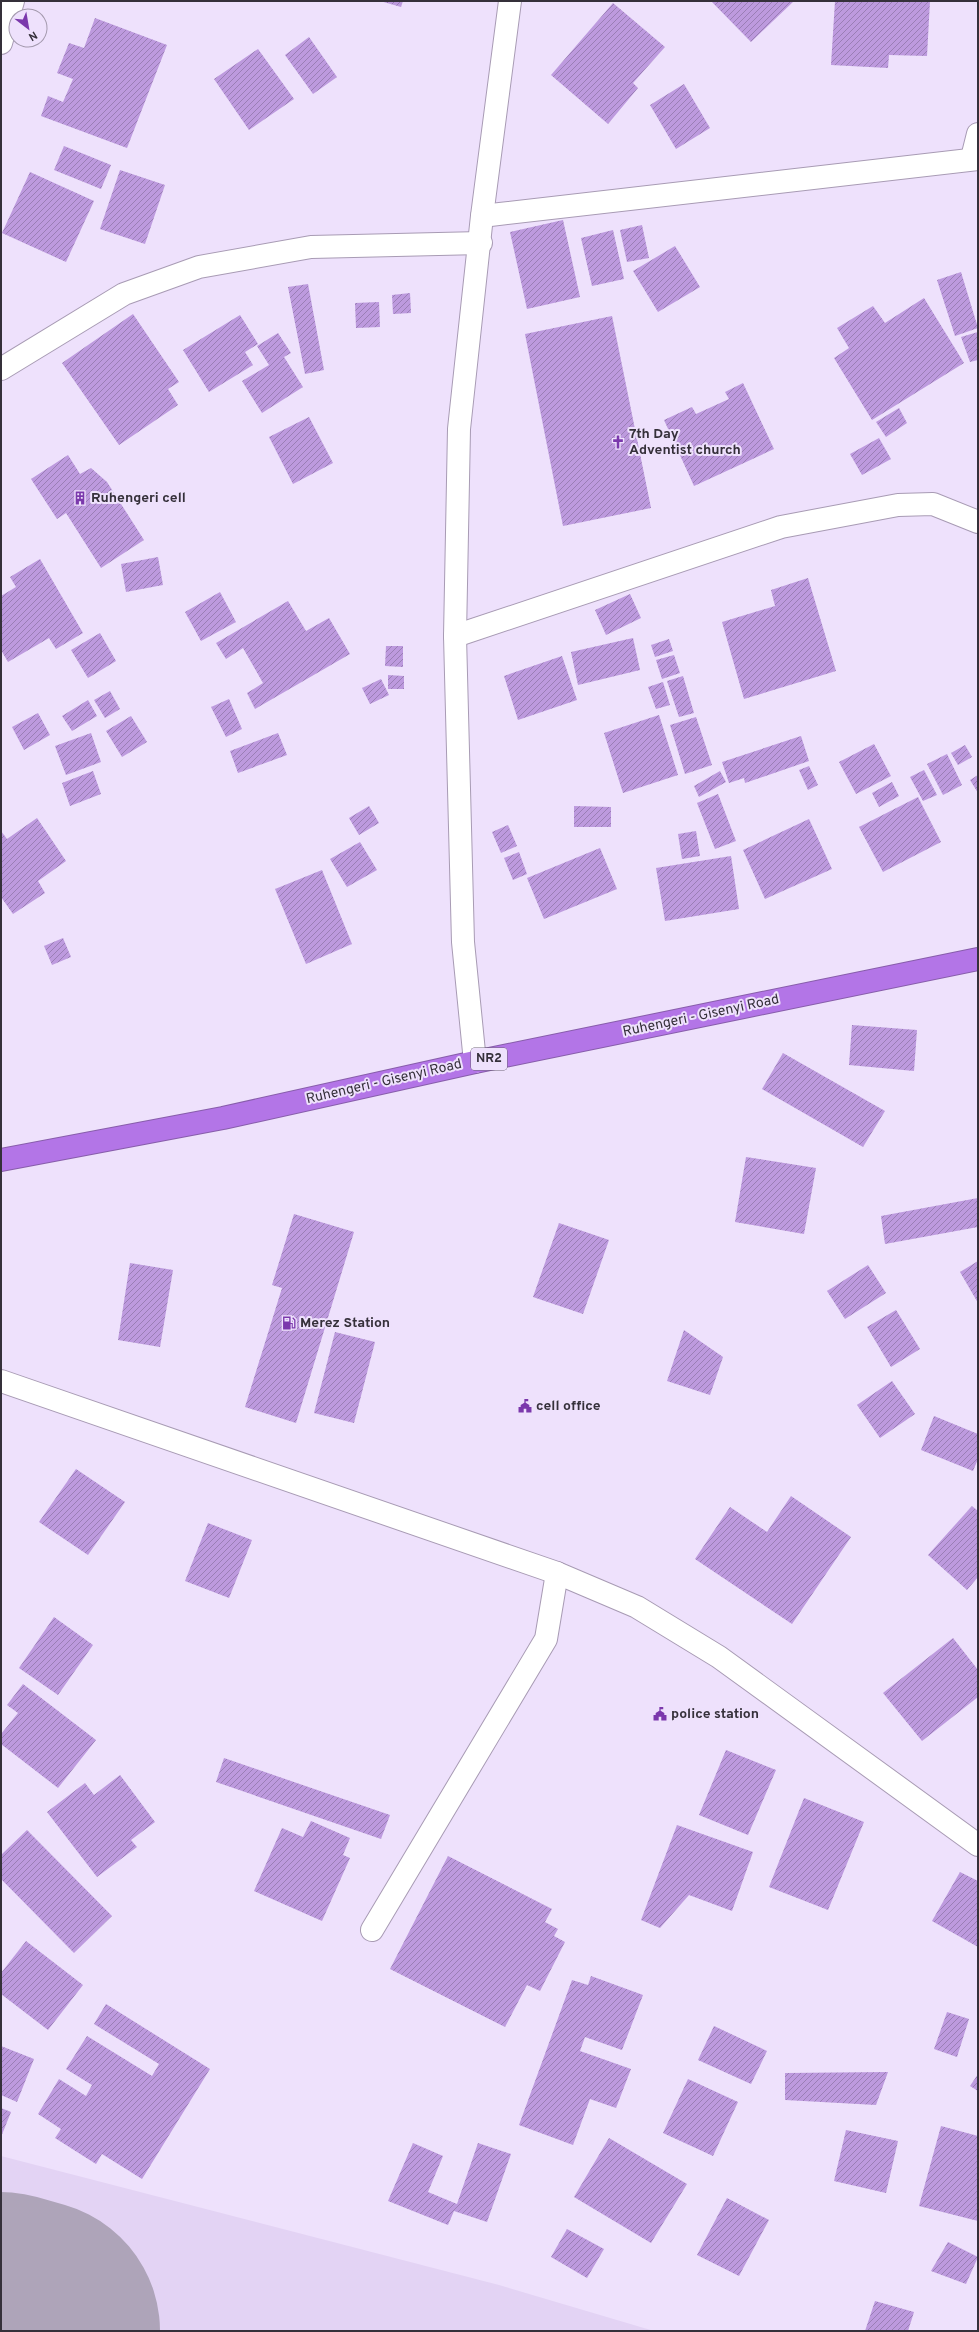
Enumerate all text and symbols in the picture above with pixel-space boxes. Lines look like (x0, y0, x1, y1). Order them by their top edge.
north arrow (8, 8, 48, 48)
text: N (26, 28, 40, 44)
place label: 7th Day Adventist church (629, 426, 741, 459)
church icon: 7th Day Adventist church (610, 434, 626, 450)
building icon: Ruhengeri cell (72, 490, 88, 506)
place label: Ruhengeri cell (91, 490, 186, 507)
street label: Ruhengeri - Gisenyi Road (621, 991, 781, 1041)
road number: NR2 (471, 1048, 507, 1070)
street label: Ruhengeri - Gisenyi Road (305, 1056, 463, 1108)
fuel station icon: Merez Station (281, 1315, 297, 1331)
place label: Merez Station (300, 1315, 390, 1332)
public building icon: cell office (517, 1398, 533, 1414)
place label: cell office (536, 1398, 601, 1415)
public building icon: police station (652, 1706, 668, 1722)
place label: police station (671, 1706, 759, 1723)

